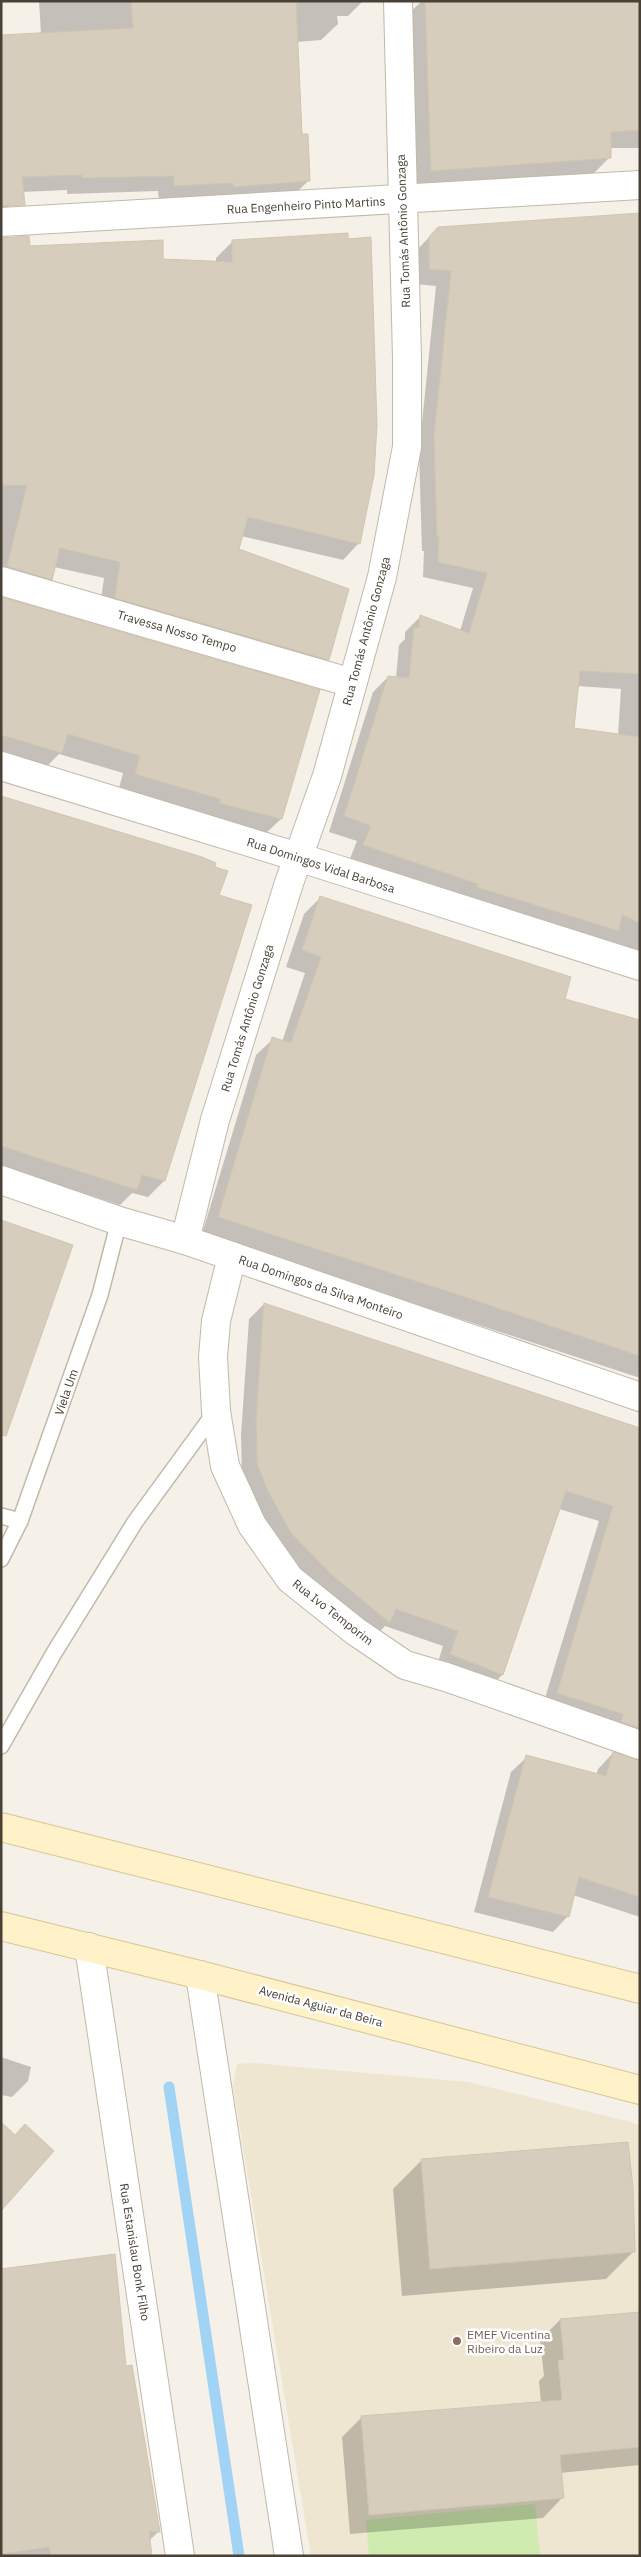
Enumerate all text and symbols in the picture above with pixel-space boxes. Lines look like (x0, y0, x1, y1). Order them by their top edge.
street label: Rua Tomás Antônio Gonzaga (393, 153, 413, 308)
street label: Rua Engenheiro Pinto Martins (226, 193, 386, 217)
street label: Rua Tomás Antônio Gonzaga (339, 554, 393, 707)
street label: Travessa Nosso Tempo (116, 607, 239, 655)
street label: Rua Domingos Vidal Barbosa (245, 834, 397, 896)
street label: Rua Tomás Antônio Gonzaga (217, 942, 277, 1094)
street label: Rua Domingos da Silva Monteiro (237, 1252, 405, 1322)
street label: Viela Um (51, 1367, 81, 1417)
street label: Rua Ivo Temporim (290, 1576, 376, 1648)
street label: Avenida Aguiar da Beira (257, 1982, 385, 2030)
street label: Rua Estanislau Bonk Filho (117, 2182, 153, 2322)
place label: EMEF Vicentina Ribeiro da Luz (467, 2327, 551, 2356)
marker: EMEF Vicentina Ribeiro da Luz (451, 2335, 463, 2347)

